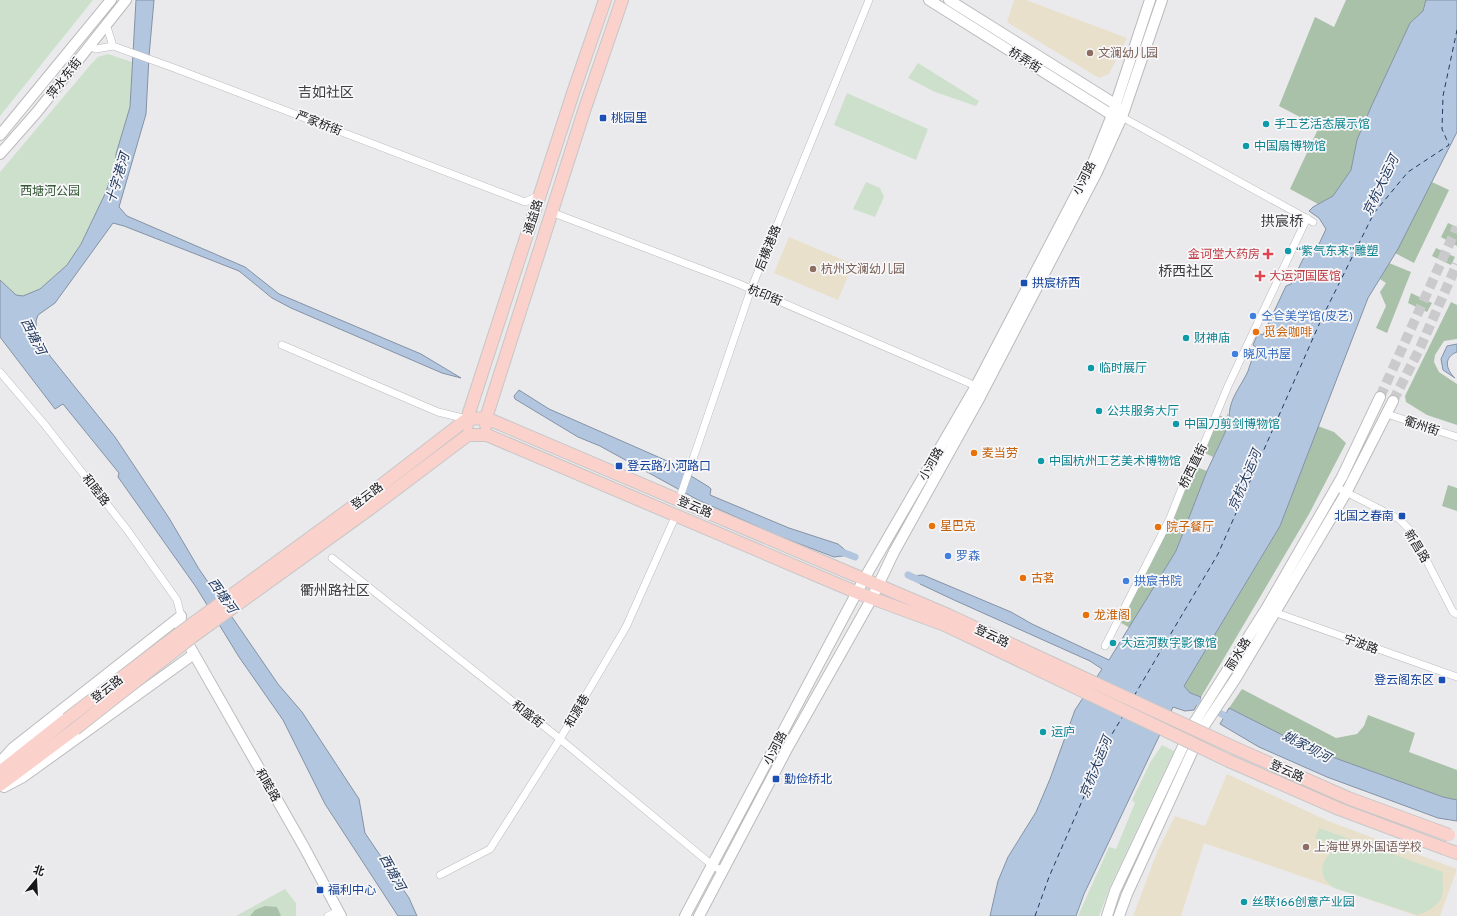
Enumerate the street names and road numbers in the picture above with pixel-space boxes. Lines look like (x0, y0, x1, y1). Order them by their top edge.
street label: 桥弄街 (1005, 45, 1044, 77)
street label: 萍水东街 (44, 55, 86, 102)
street label: 严家桥街 (293, 108, 344, 140)
street label: 小河路 (1070, 159, 1100, 198)
street label: 通益路 (521, 198, 547, 237)
street label: 后横港路 (753, 223, 785, 274)
street label: 杭印街 (745, 282, 784, 310)
street label: 衢州街 (1402, 414, 1441, 440)
street label: 桥西直街 (1176, 441, 1212, 492)
street label: 小河路 (916, 445, 948, 484)
street label: 和睦路 (78, 472, 113, 510)
street label: 登云路 (348, 480, 387, 514)
street label: 登云路 (675, 494, 714, 522)
street label: 新昌路 (1400, 527, 1432, 566)
street label: 登云路 (972, 622, 1011, 652)
street label: 宁波路 (1341, 632, 1380, 658)
street label: 丽水路 (1223, 635, 1255, 674)
street label: 登云路 (89, 672, 127, 707)
street label: 和源巷 (562, 692, 594, 731)
street label: 和盛街 (508, 697, 546, 732)
street label: 小河路 (760, 729, 791, 768)
street label: 登云路 (1267, 757, 1306, 787)
street label: 和睦路 (251, 766, 283, 805)

